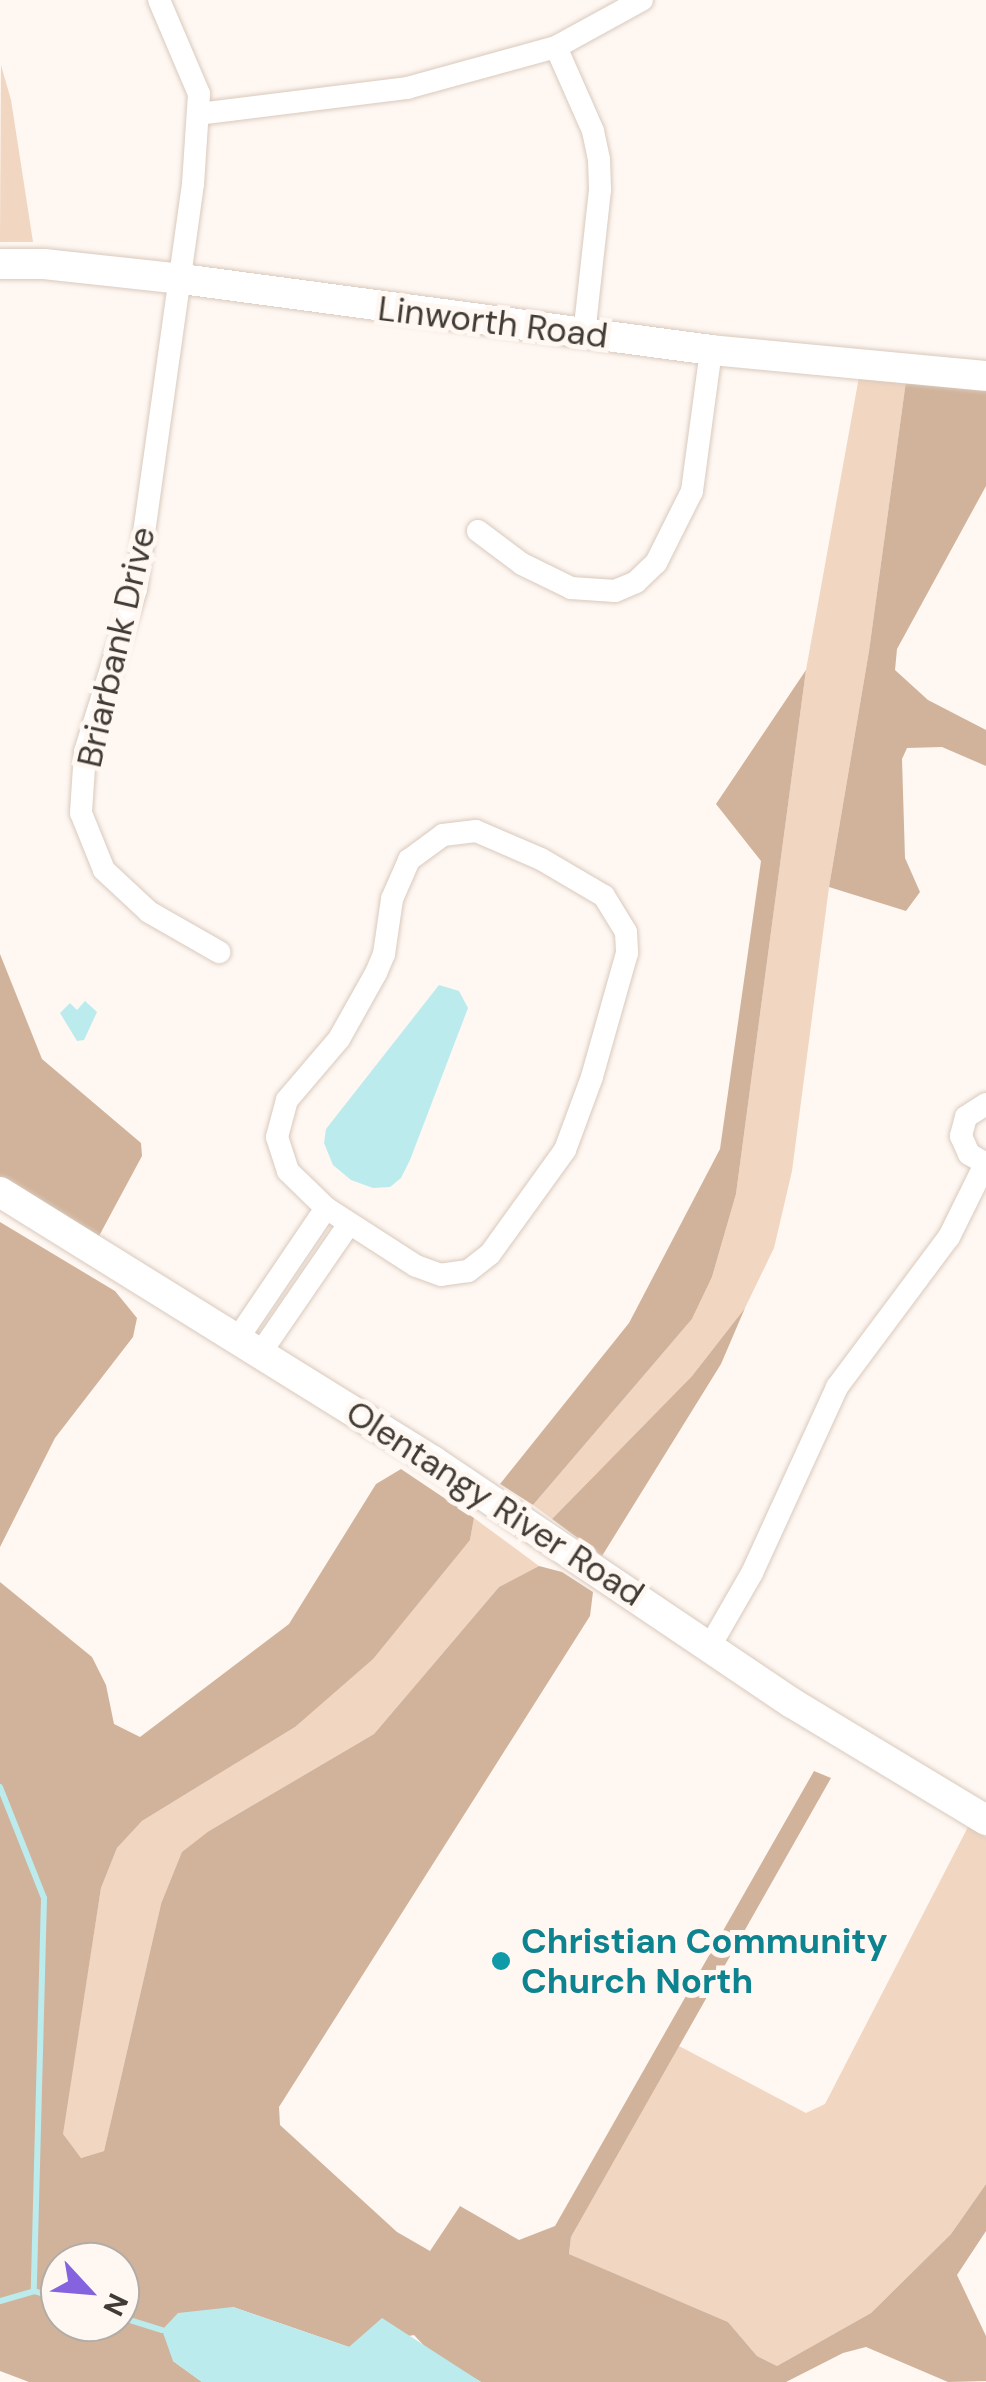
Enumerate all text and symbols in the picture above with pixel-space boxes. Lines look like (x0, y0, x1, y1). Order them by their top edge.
street label: Linworth Road (376, 287, 610, 357)
street label: Briarbank Drive (68, 523, 164, 771)
street label: Olentangy River Road (338, 1391, 652, 1615)
place label: Christian Community Church North (521, 1920, 888, 2002)
marker: Christian Community Church North (490, 1950, 512, 1972)
north arrow (40, 2242, 140, 2342)
text: N (95, 2287, 137, 2322)

